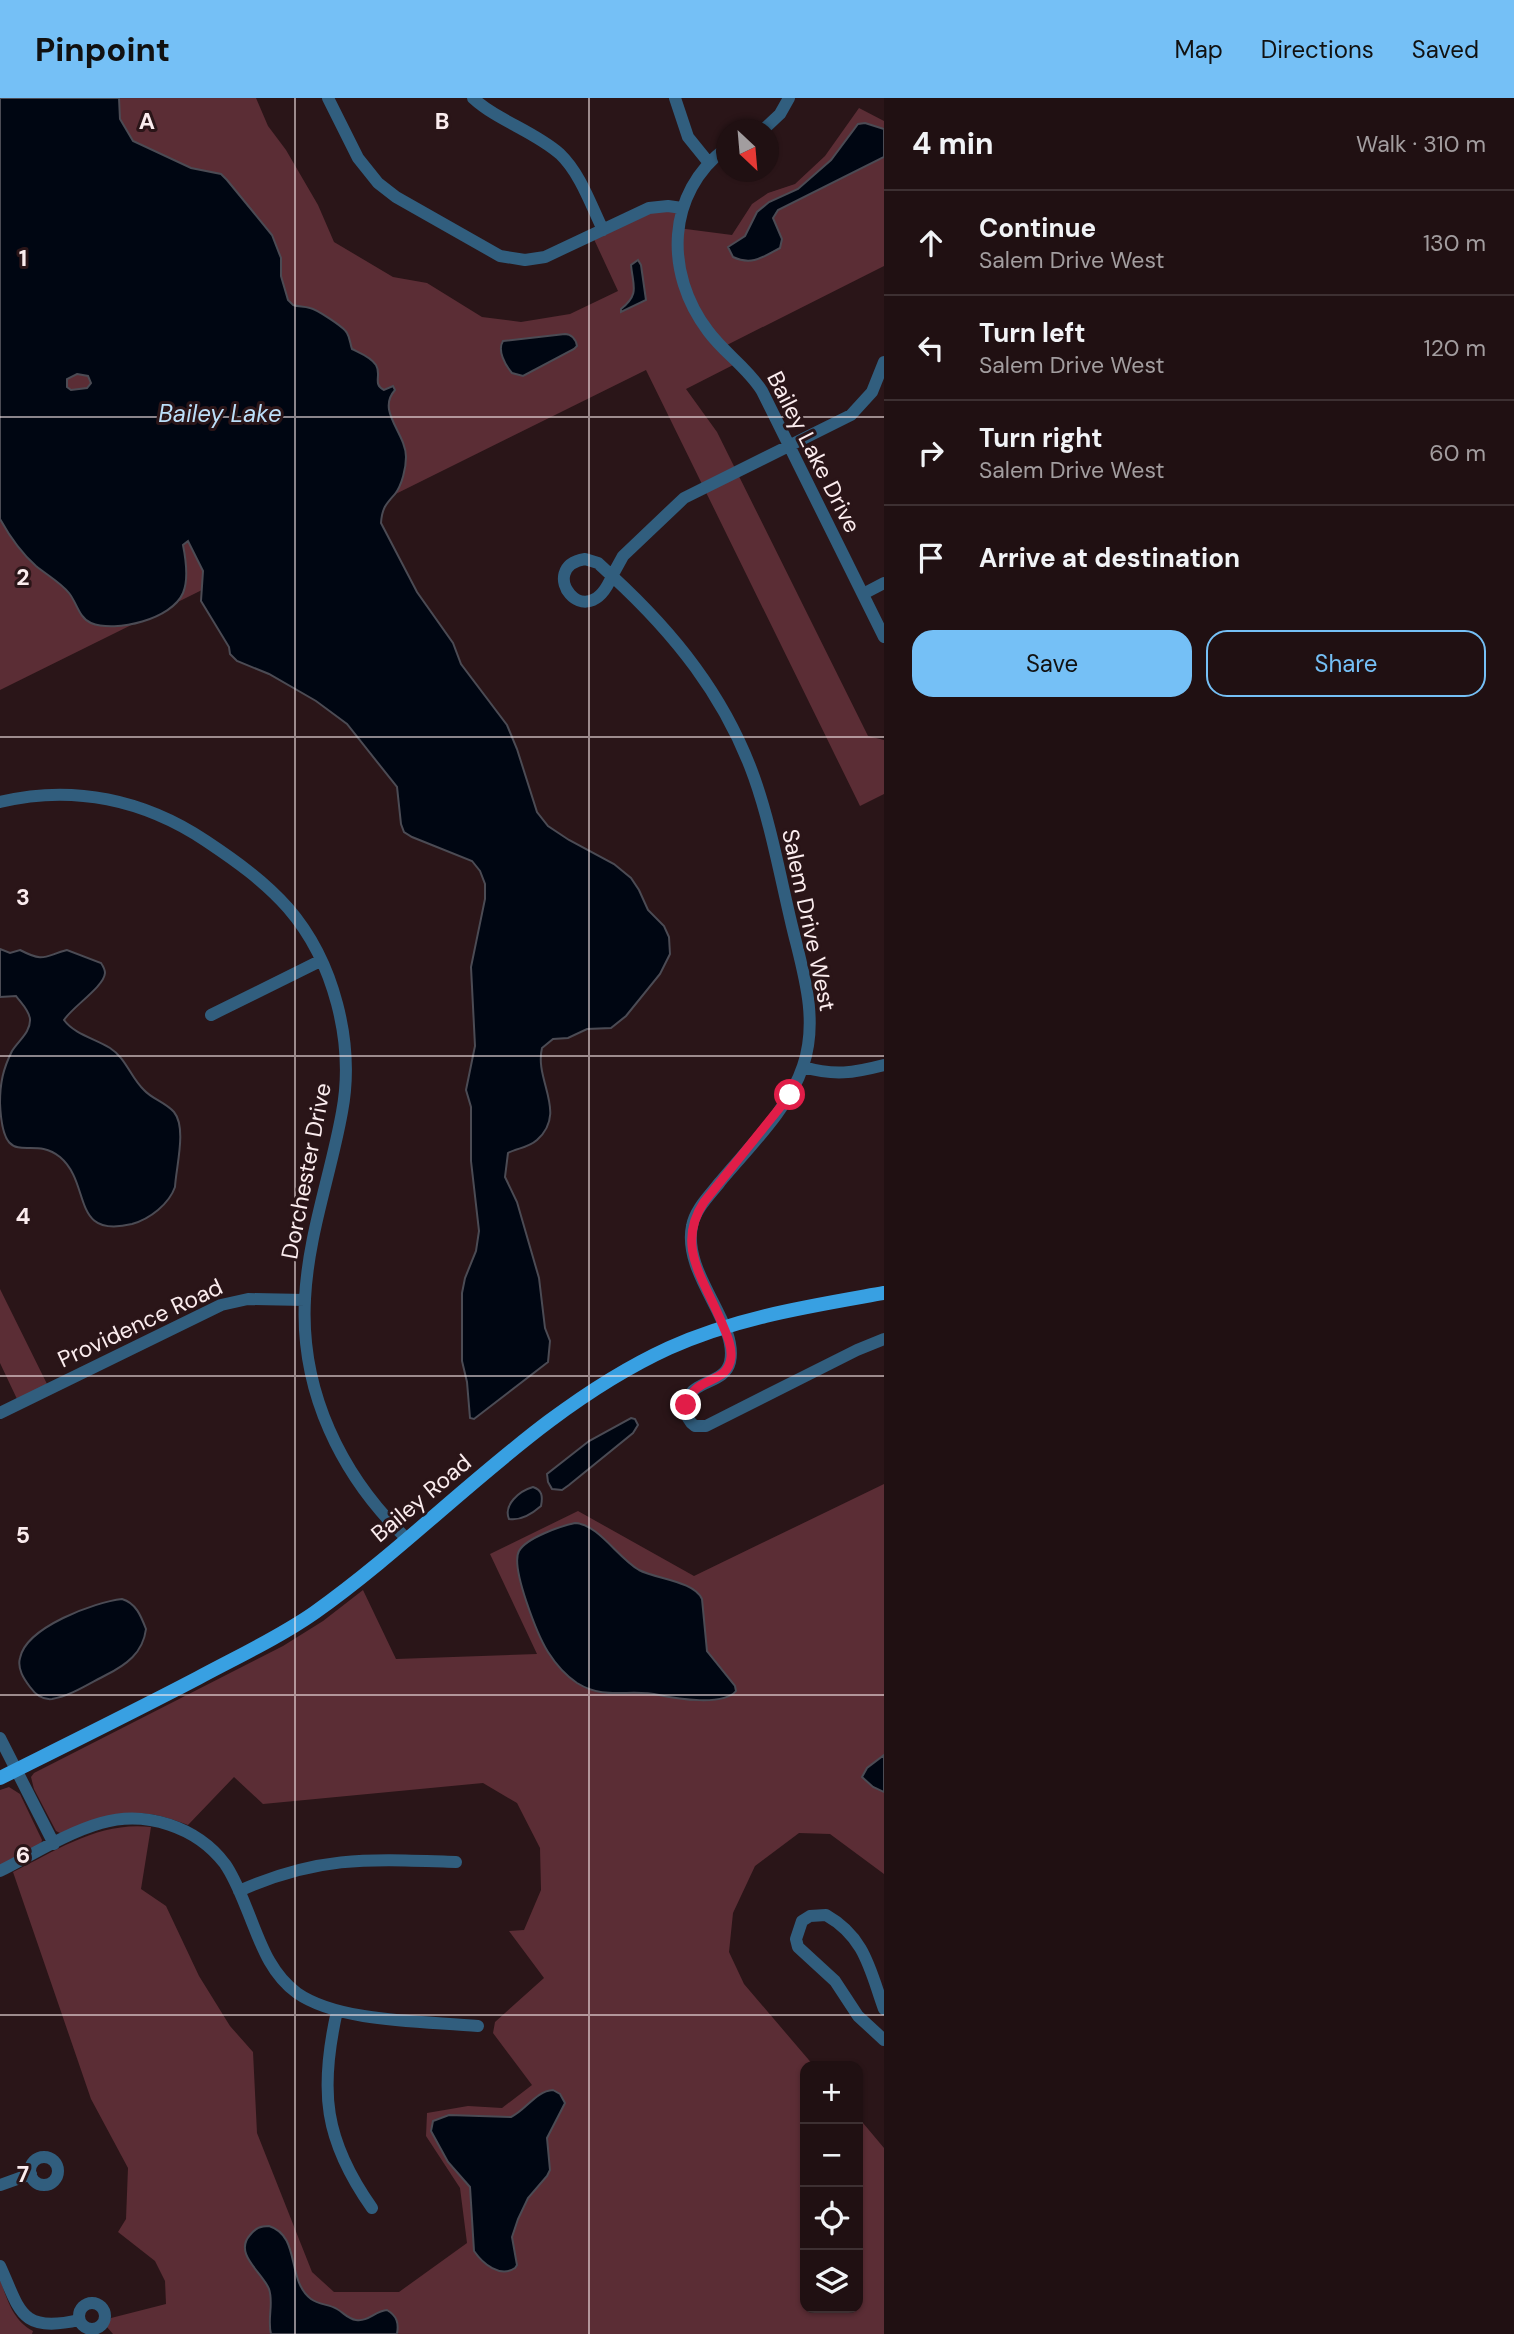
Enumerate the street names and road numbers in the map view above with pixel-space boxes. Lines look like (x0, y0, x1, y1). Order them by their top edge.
street label: Bailey Lake Drive (760, 366, 868, 538)
street label: Salem Drive West (775, 826, 843, 1014)
street label: Dorchester Drive (274, 1080, 338, 1262)
street label: Providence Road (53, 1272, 227, 1374)
street label: Bailey Road (365, 1447, 477, 1549)

